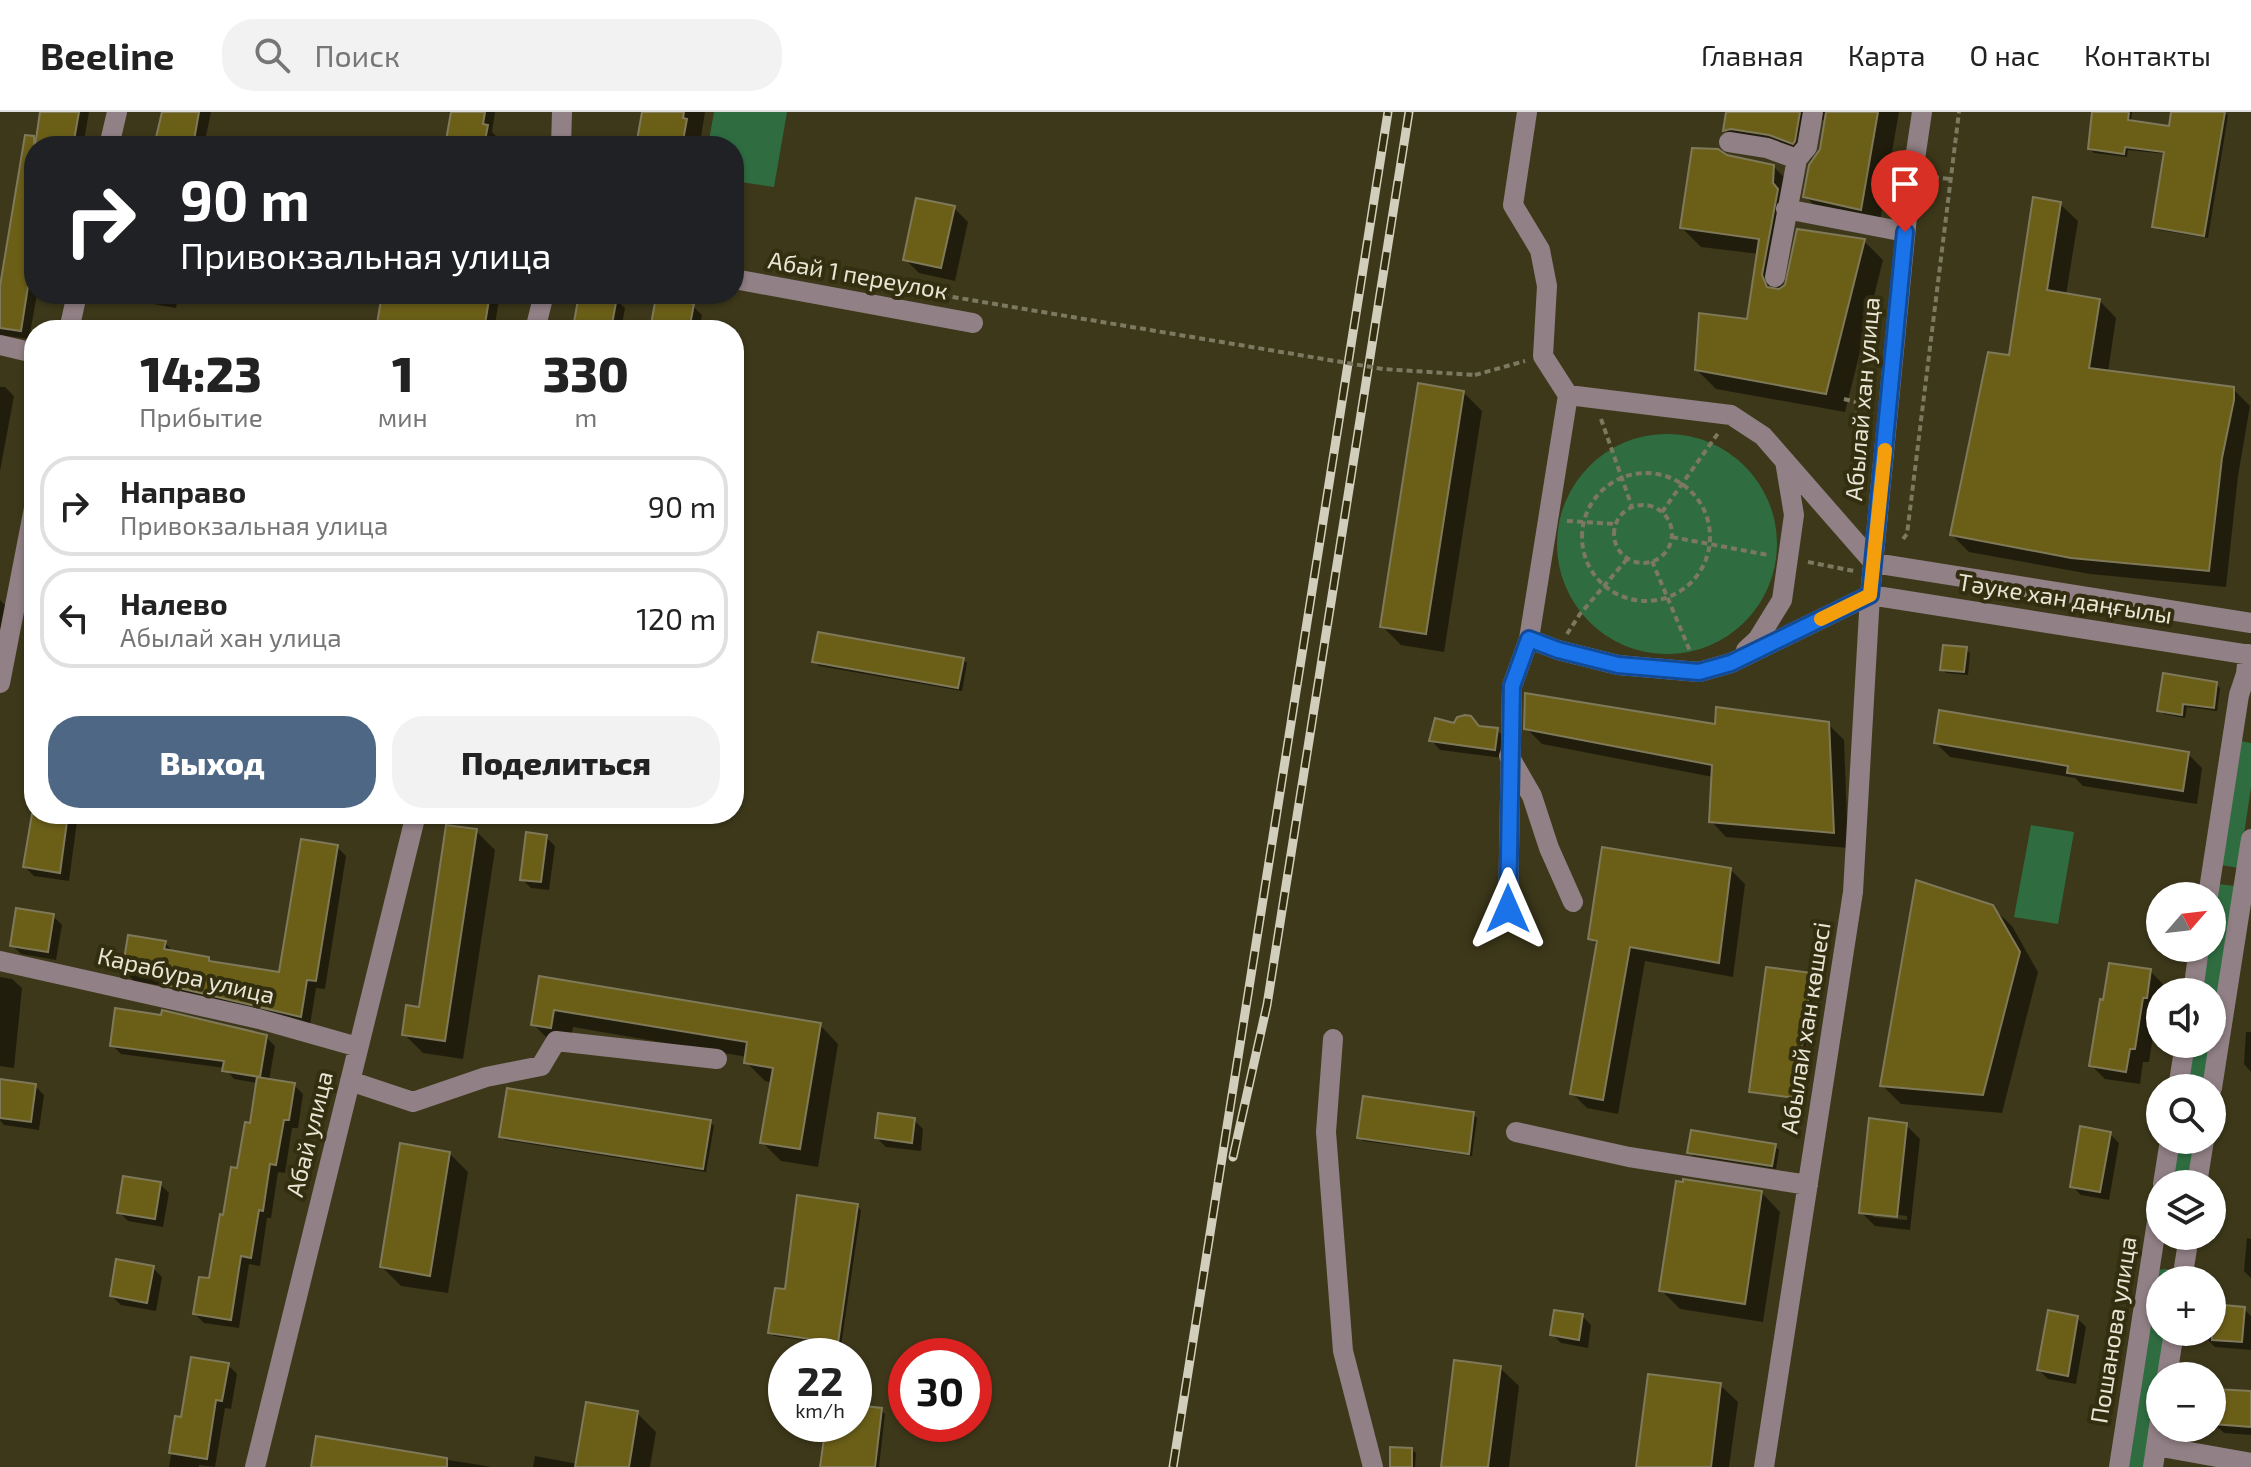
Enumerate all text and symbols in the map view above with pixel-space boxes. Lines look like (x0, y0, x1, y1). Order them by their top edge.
search box (222, 19, 782, 91)
text: Beeline (40, 32, 174, 78)
icon: search (250, 33, 294, 77)
text: Поиск (314, 37, 400, 73)
text: Главная (1701, 38, 1804, 72)
text: Карта (1848, 38, 1926, 72)
text: О нас (1970, 38, 2040, 72)
text: Контакты (2084, 38, 2211, 72)
pin (1871, 150, 1939, 232)
icon: arrive (1883, 162, 1927, 206)
text: 90 m (180, 165, 310, 232)
icon: right (48, 168, 152, 272)
text: Привокзальная улица (180, 233, 551, 276)
street label: Абай 1 переулок (766, 244, 950, 306)
street label: Абылай хан улица (1838, 296, 1886, 502)
text: 14:23 (140, 344, 262, 402)
text: 1 (392, 344, 414, 402)
text: 330 (543, 344, 629, 402)
text: Прибытие (139, 401, 263, 432)
text: мин (378, 401, 428, 432)
text: m (574, 401, 597, 432)
text: Направо (120, 473, 246, 509)
icon: right (52, 484, 96, 528)
text: 90 m (648, 488, 716, 524)
text: Привокзальная улица (120, 509, 388, 540)
street label: Тәуке хан даңғылы (1956, 566, 2174, 630)
text: Налево (120, 585, 228, 621)
icon: left (52, 596, 96, 640)
text: 120 m (636, 600, 716, 636)
text: Абылай хан улица (120, 621, 342, 652)
button: Выход (48, 716, 376, 808)
button: Поделиться (392, 716, 720, 808)
position arrow (1466, 867, 1550, 951)
north arrow (2146, 882, 2226, 962)
map controls (2146, 882, 2226, 1442)
street label: Абылай хан көшесі (1773, 920, 1836, 1136)
street label: Карабура улица (95, 940, 278, 1010)
button: sound (2146, 978, 2226, 1058)
street label: Абай улица (279, 1068, 339, 1200)
button: search (2146, 1074, 2226, 1154)
button: layers (2146, 1170, 2226, 1250)
street label: Пошанова улица (2083, 1234, 2143, 1426)
button: + (2146, 1266, 2226, 1346)
speed limit sign: 30 (888, 1338, 992, 1442)
text: 22 (797, 1356, 843, 1404)
button: − (2146, 1362, 2226, 1442)
text: km/h (795, 1398, 845, 1422)

